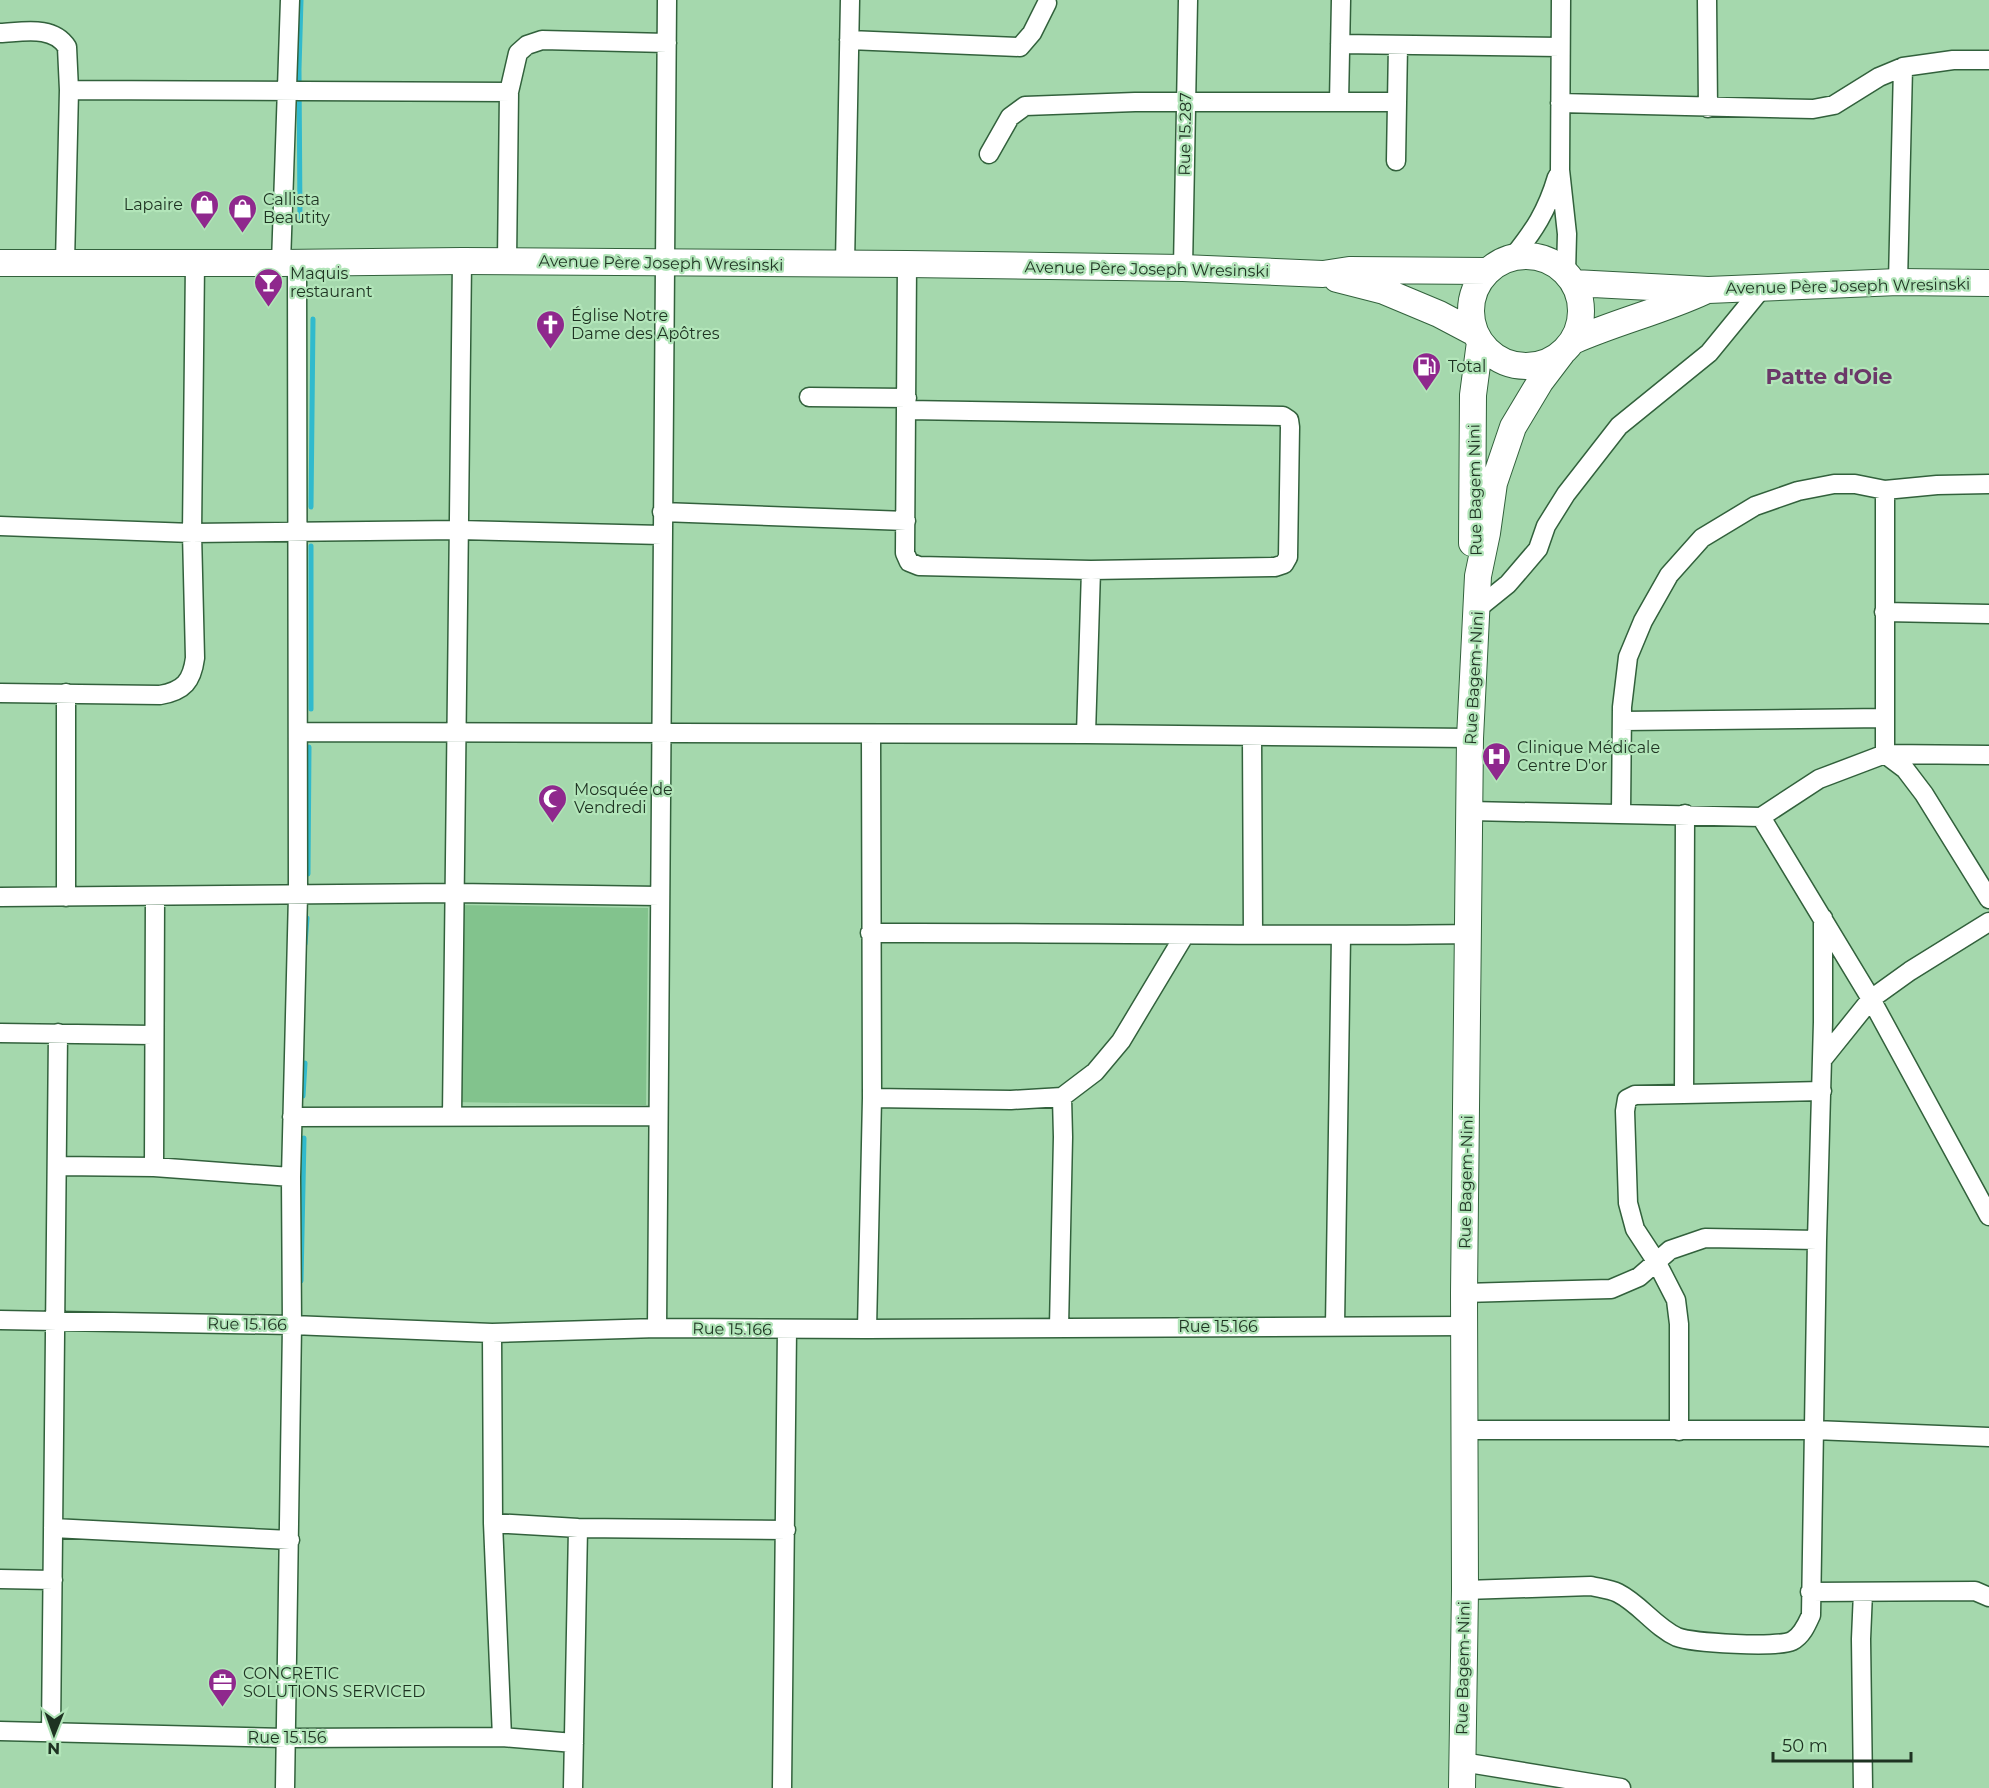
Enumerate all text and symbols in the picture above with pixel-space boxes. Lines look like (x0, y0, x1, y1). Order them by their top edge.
street label: Rue 15.287 (1175, 92, 1195, 176)
shop icon: Lapaire (188, 188, 220, 230)
place label: Callista Beautity (263, 190, 330, 227)
shop icon: Callista Beautity (226, 192, 258, 234)
place label: Lapaire (124, 195, 183, 214)
street label: Avenue Père Joseph Wresinski (539, 251, 783, 275)
street label: Avenue Père Joseph Wresinski (1025, 257, 1269, 281)
place label: Maquis restaurant (290, 264, 373, 301)
bar icon: Maquis restaurant (253, 266, 285, 308)
street label: Avenue Père Joseph Wresinski (1726, 274, 1970, 298)
place label: Église Notre Dame des Apôtres (571, 306, 720, 343)
church icon: Église Notre Dame des Apôtres (534, 308, 566, 350)
fuel station icon: Total (1411, 350, 1443, 392)
place label: Total (1448, 357, 1486, 376)
district label: Patte d'Oie (1766, 363, 1893, 390)
street label: Rue Bagem Nini (1464, 424, 1486, 556)
street label: Rue Bagem-Nini (1461, 611, 1487, 745)
place label: Clinique Médicale Centre D'or (1517, 738, 1660, 775)
hospital icon: Clinique Médicale Centre D'or (1480, 740, 1512, 782)
place label: Mosquée de Vendredi (574, 780, 673, 817)
mosque icon: Mosquée de Vendredi (537, 782, 569, 824)
street label: Rue Bagem-Nini (1455, 1115, 1477, 1249)
street label: Rue 15.166 (207, 1314, 287, 1334)
street label: Rue 15.166 (1178, 1317, 1258, 1336)
street label: Rue 15.166 (692, 1319, 772, 1339)
street label: Rue Bagem-Nini (1452, 1601, 1474, 1735)
place label: CONCRETIC SOLUTIONS SERVICED (243, 1664, 426, 1701)
office icon: CONCRETIC SOLUTIONS SERVICED (206, 1666, 238, 1708)
north arrow (24, 1704, 84, 1764)
scale bar (1773, 1725, 1911, 1763)
street label: Rue 15.156 (248, 1728, 327, 1747)
text: 50 m (1782, 1735, 1828, 1757)
text: N (47, 1739, 60, 1758)

